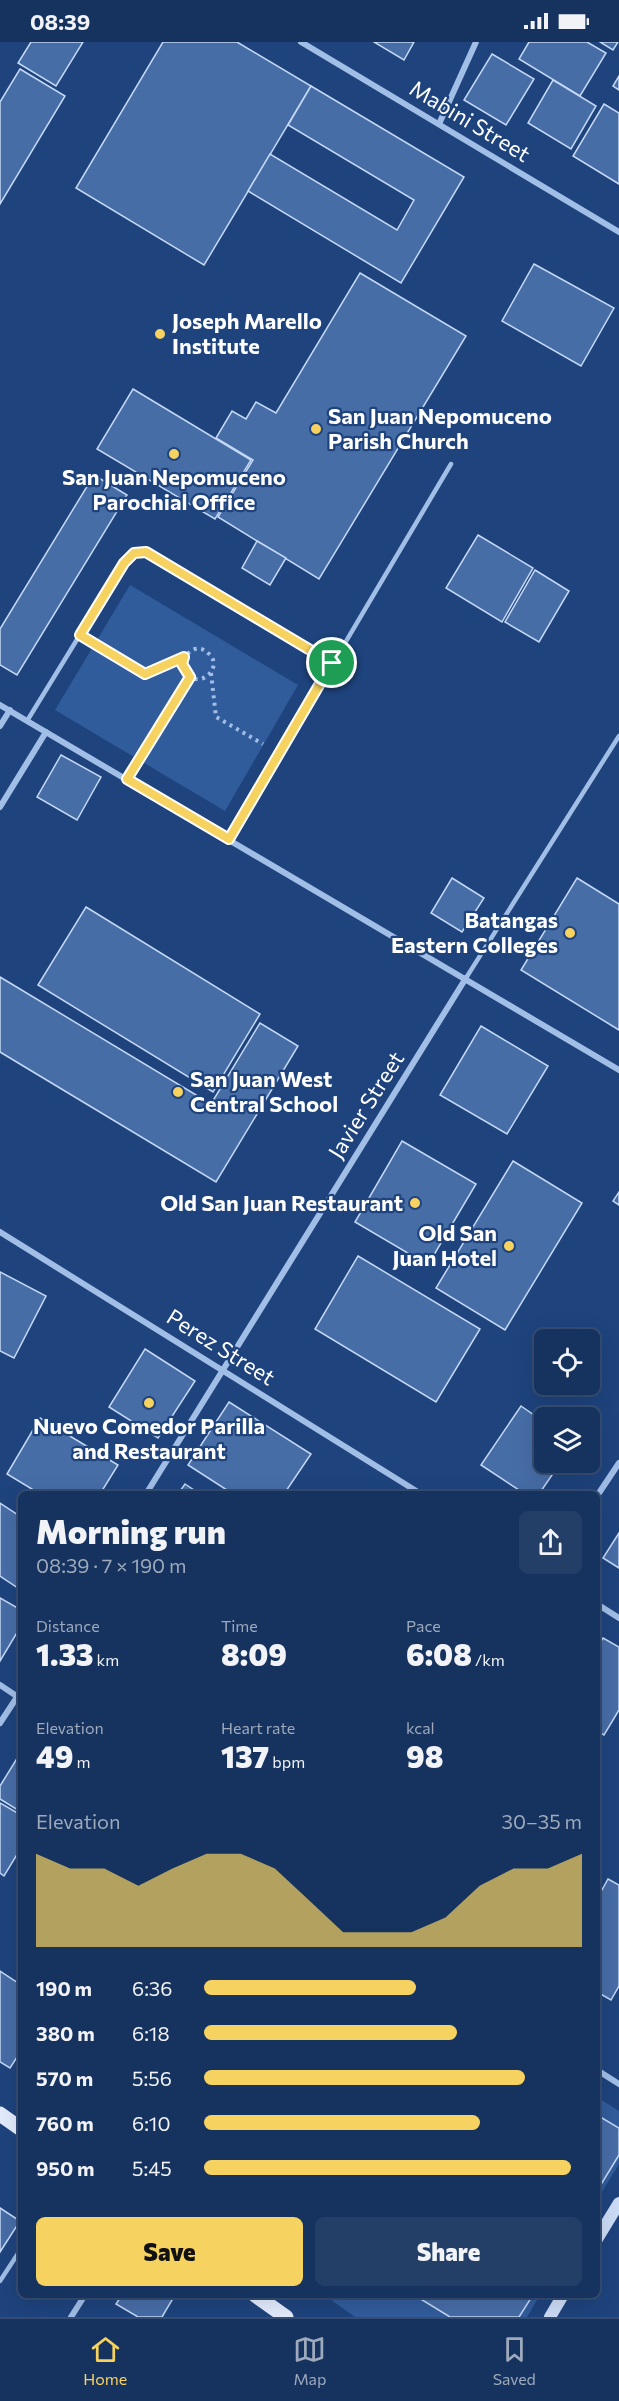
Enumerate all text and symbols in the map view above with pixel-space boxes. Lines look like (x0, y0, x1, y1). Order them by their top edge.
text: 08:39 (30, 8, 90, 35)
street label: Mabini Street (405, 74, 535, 167)
place label: Joseph Marello Institute (172, 307, 322, 359)
marker: Joseph Marello Institute (153, 327, 167, 341)
place label: San Juan Nepomuceno Parish Church (328, 402, 552, 454)
marker: San Juan Nepomuceno Parish Church (309, 422, 323, 436)
marker: San Juan Nepomuceno Parochial Office (167, 447, 181, 461)
place label: San Juan Nepomuceno Parochial Office (62, 463, 286, 515)
pin (306, 637, 357, 688)
icon: arrive (315, 646, 348, 679)
place label: Batangas Eastern Colleges (391, 906, 558, 958)
marker: Batangas Eastern Colleges (563, 926, 577, 940)
street label: Javier Street (322, 1046, 409, 1163)
place label: San Juan West Central School (190, 1065, 338, 1117)
marker: San Juan West Central School (171, 1085, 185, 1099)
place label: Old San Juan Restaurant (160, 1189, 403, 1216)
marker: Old San Juan Restaurant (408, 1196, 422, 1210)
place label: Old San Juan Hotel (393, 1219, 497, 1271)
marker: Old San Juan Hotel (502, 1239, 516, 1253)
street label: Perez Street (162, 1303, 280, 1390)
map controls (534, 1329, 600, 1473)
button: locate (534, 1329, 600, 1395)
marker: Nuevo Comedor Parilla and Restaurant (142, 1396, 156, 1410)
button: layers (534, 1407, 600, 1473)
place label: Nuevo Comedor Parilla and Restaurant (33, 1412, 265, 1464)
text: Morning run (36, 1510, 226, 1551)
button: share (519, 1511, 582, 1574)
text: 08:39 · 7 × 190 m (36, 1553, 186, 1577)
text: Distance (36, 1616, 100, 1635)
text: Time (221, 1616, 258, 1635)
text: Pace (406, 1616, 441, 1635)
text: 1.33 (36, 1635, 94, 1672)
text: 8:09 (221, 1635, 287, 1672)
text: 6:08 (406, 1635, 472, 1672)
text: km (94, 1650, 119, 1669)
text: /km (472, 1650, 505, 1669)
text: Elevation (36, 1718, 104, 1737)
text: Heart rate (221, 1718, 295, 1737)
text: kcal (406, 1718, 435, 1737)
text: 49 (36, 1737, 73, 1774)
text: 137 (221, 1737, 269, 1774)
text: 98 (406, 1737, 443, 1774)
text: m (73, 1752, 90, 1771)
text: bpm (269, 1752, 305, 1771)
text: Elevation (36, 1809, 121, 1833)
text: 30–35 m (502, 1809, 582, 1833)
text: 190 m (36, 1976, 92, 2000)
text: 6:36 (132, 1976, 172, 2000)
text: 380 m (36, 2021, 95, 2045)
text: 6:18 (132, 2021, 170, 2045)
text: 570 m (36, 2066, 93, 2090)
text: 5:56 (132, 2066, 172, 2090)
text: 760 m (36, 2111, 94, 2135)
text: 6:10 (132, 2111, 170, 2135)
text: 950 m (36, 2156, 95, 2180)
text: 5:45 (132, 2156, 172, 2180)
button: Save (36, 2217, 303, 2286)
button: Share (315, 2217, 582, 2286)
tab: Home (83, 2333, 127, 2388)
tab: Map (293, 2333, 326, 2388)
tab: Saved (493, 2333, 536, 2388)

